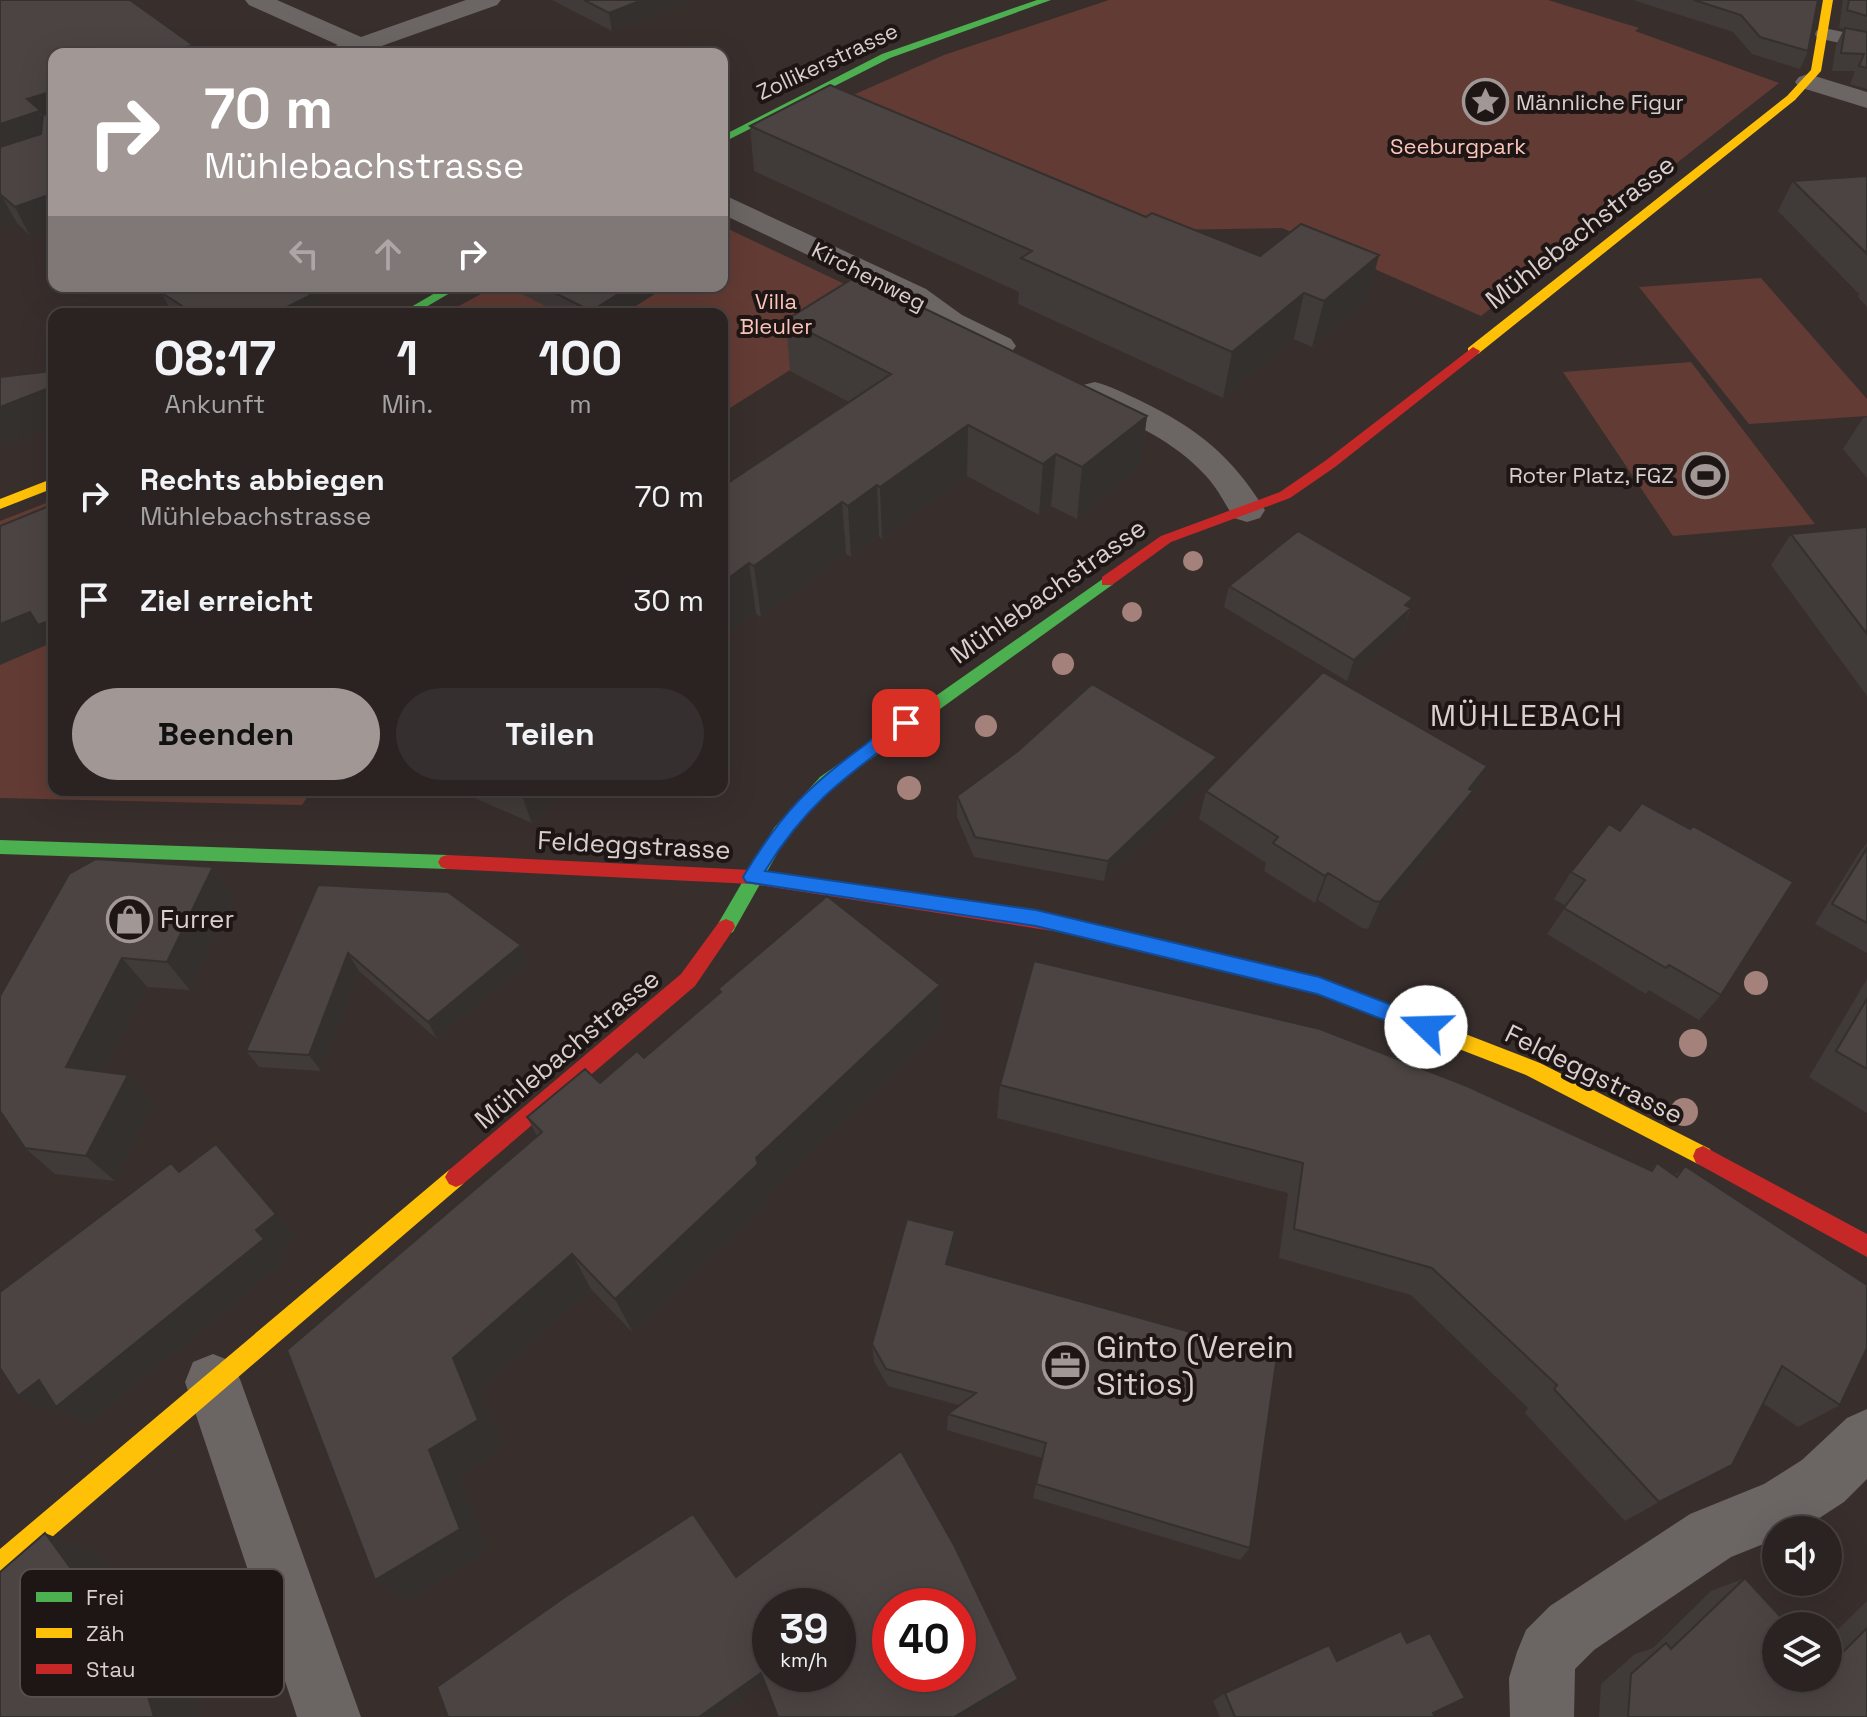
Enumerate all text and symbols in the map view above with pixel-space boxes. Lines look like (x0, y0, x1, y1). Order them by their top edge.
street label: Zollikerstrasse (752, 16, 902, 106)
text: 70 m (204, 73, 333, 144)
place icon: Männliche Figur (1461, 78, 1509, 126)
icon: right (72, 80, 176, 184)
place label: Männliche Figur (1516, 88, 1684, 116)
park label: Seeburgpark (1390, 132, 1526, 160)
text: Mühlebachstrasse (204, 143, 524, 189)
street label: Mühlebachstrasse (1478, 147, 1682, 317)
icon: left (282, 232, 326, 276)
icon: ahead (366, 232, 410, 276)
icon: right (450, 232, 494, 276)
street label: Kirchenweg (807, 235, 931, 317)
park label: Villa Bleuler (739, 287, 813, 340)
text: 08:17 (154, 328, 276, 389)
text: 1 (396, 328, 418, 389)
text: 100 (539, 328, 622, 389)
text: Ankunft (164, 387, 265, 421)
text: Min. (382, 387, 433, 421)
text: m (569, 387, 592, 421)
sports icon: Roter Platz, FGZ (1681, 451, 1729, 499)
text: Rechts abbiegen (140, 460, 385, 499)
place label: Roter Platz, FGZ (1509, 461, 1674, 489)
icon: right (72, 474, 116, 518)
text: 70 m (635, 477, 704, 516)
text: Mühlebachstrasse (140, 499, 371, 533)
street label: Mühlebachstrasse (944, 511, 1152, 671)
icon: arrive (72, 578, 116, 622)
text: Ziel erreicht (140, 581, 313, 620)
text: 30 m (633, 581, 704, 620)
button: Beenden (72, 688, 380, 780)
button: Teilen (396, 688, 704, 780)
pin (872, 689, 940, 757)
district label: MÜHLEBACH (1430, 696, 1624, 735)
icon: arrive (884, 701, 928, 745)
street label: Feldeggstrasse (536, 823, 732, 867)
shop icon: Furrer (105, 895, 153, 943)
place label: Furrer (160, 902, 234, 936)
street label: Mühlebachstrasse (467, 962, 667, 1136)
position arrow (1384, 985, 1468, 1069)
street label: Feldeggstrasse (1500, 1016, 1688, 1132)
place label: Ginto (Verein Sitios) (1096, 1327, 1294, 1404)
office icon: Ginto (Verein Sitios) (1041, 1341, 1089, 1389)
map controls (1762, 1516, 1842, 1692)
button: sound (1762, 1516, 1842, 1596)
legend (20, 1569, 284, 1697)
text: Frei (86, 1583, 124, 1611)
speed limit sign: 40 (872, 1588, 976, 1692)
text: 39 (779, 1604, 829, 1655)
button: layers (1762, 1612, 1842, 1692)
text: Zäh (86, 1619, 125, 1647)
text: km/h (780, 1647, 828, 1673)
text: Stau (86, 1655, 135, 1683)

